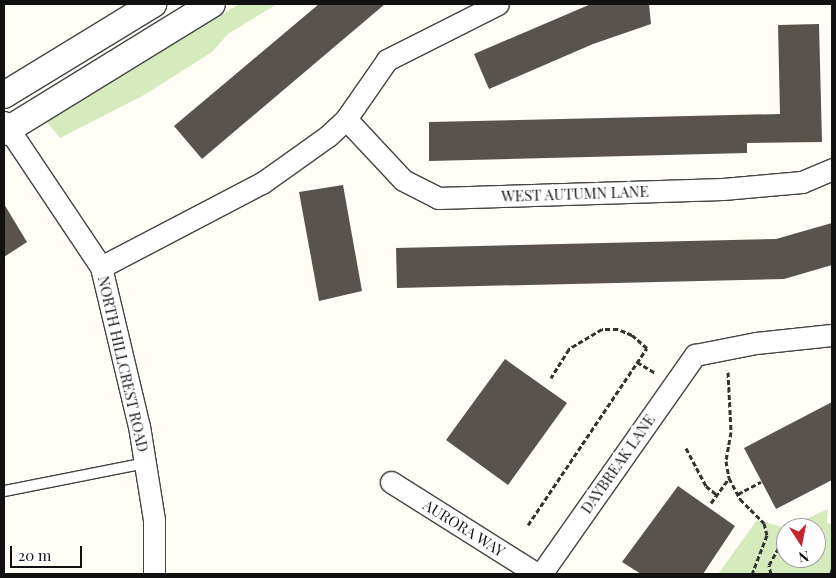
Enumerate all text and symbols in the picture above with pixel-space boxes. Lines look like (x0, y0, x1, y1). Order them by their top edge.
street label: WEST AUTUMN LANE (501, 182, 649, 206)
street label: NORTH HILLCREST ROAD (94, 274, 152, 454)
street label: DAYBREAK LANE (577, 411, 659, 517)
street label: AURORA WAY (420, 496, 508, 560)
north arrow (776, 518, 826, 568)
scale bar (12, 536, 85, 568)
text: 20 m (18, 545, 51, 565)
text: N (797, 547, 811, 568)

